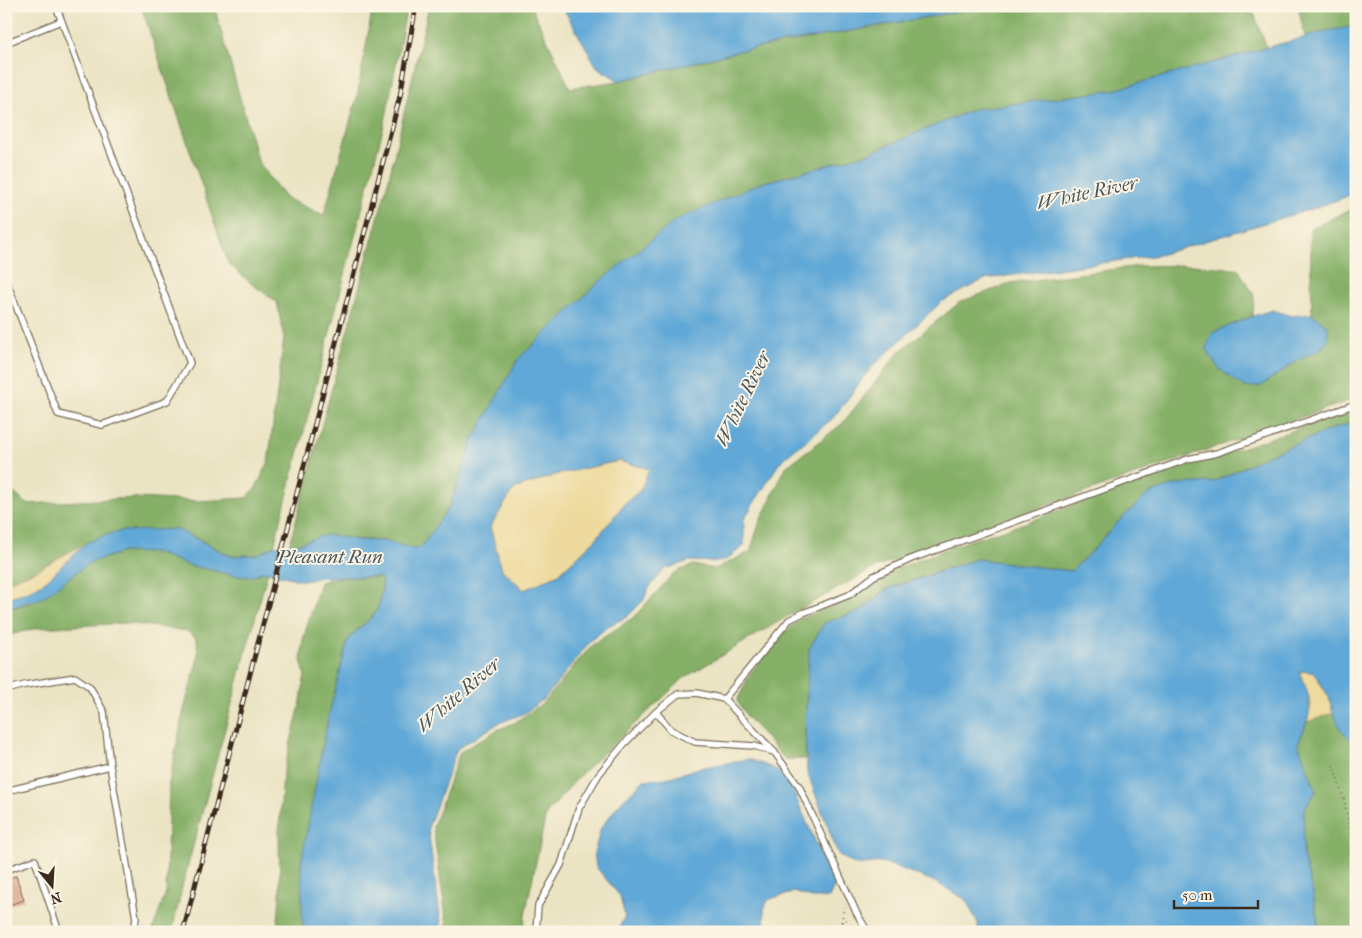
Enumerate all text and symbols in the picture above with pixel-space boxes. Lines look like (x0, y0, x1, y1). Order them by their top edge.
water label: White River (1035, 171, 1141, 214)
water label: White River (711, 346, 776, 449)
water label: Pleasant Run (276, 546, 383, 568)
water label: White River (413, 652, 506, 737)
north arrow (28, 860, 78, 910)
scale bar (1174, 878, 1258, 910)
text: 50 m (1182, 886, 1213, 904)
text: N (48, 888, 64, 908)

